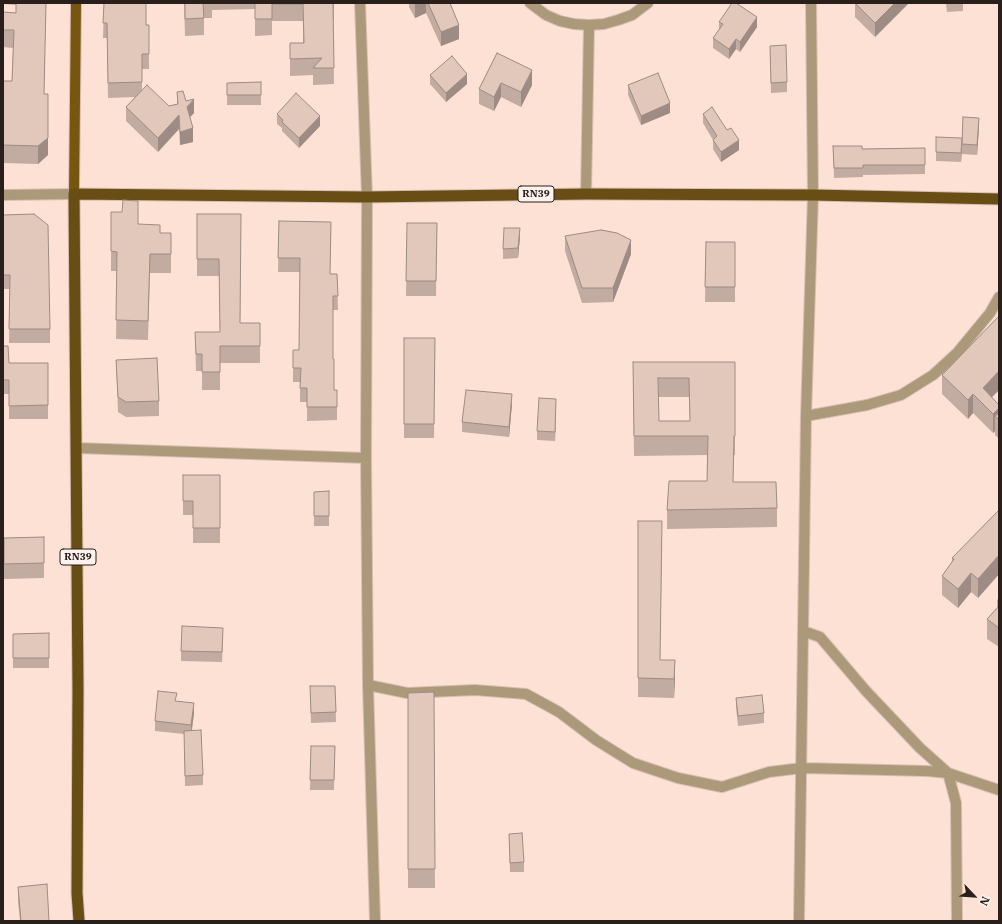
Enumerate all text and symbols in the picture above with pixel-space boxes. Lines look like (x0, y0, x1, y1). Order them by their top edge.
road number: RN39 (518, 186, 554, 202)
road number: RN39 (60, 549, 96, 565)
north arrow (954, 876, 994, 916)
text: N (977, 894, 993, 908)

